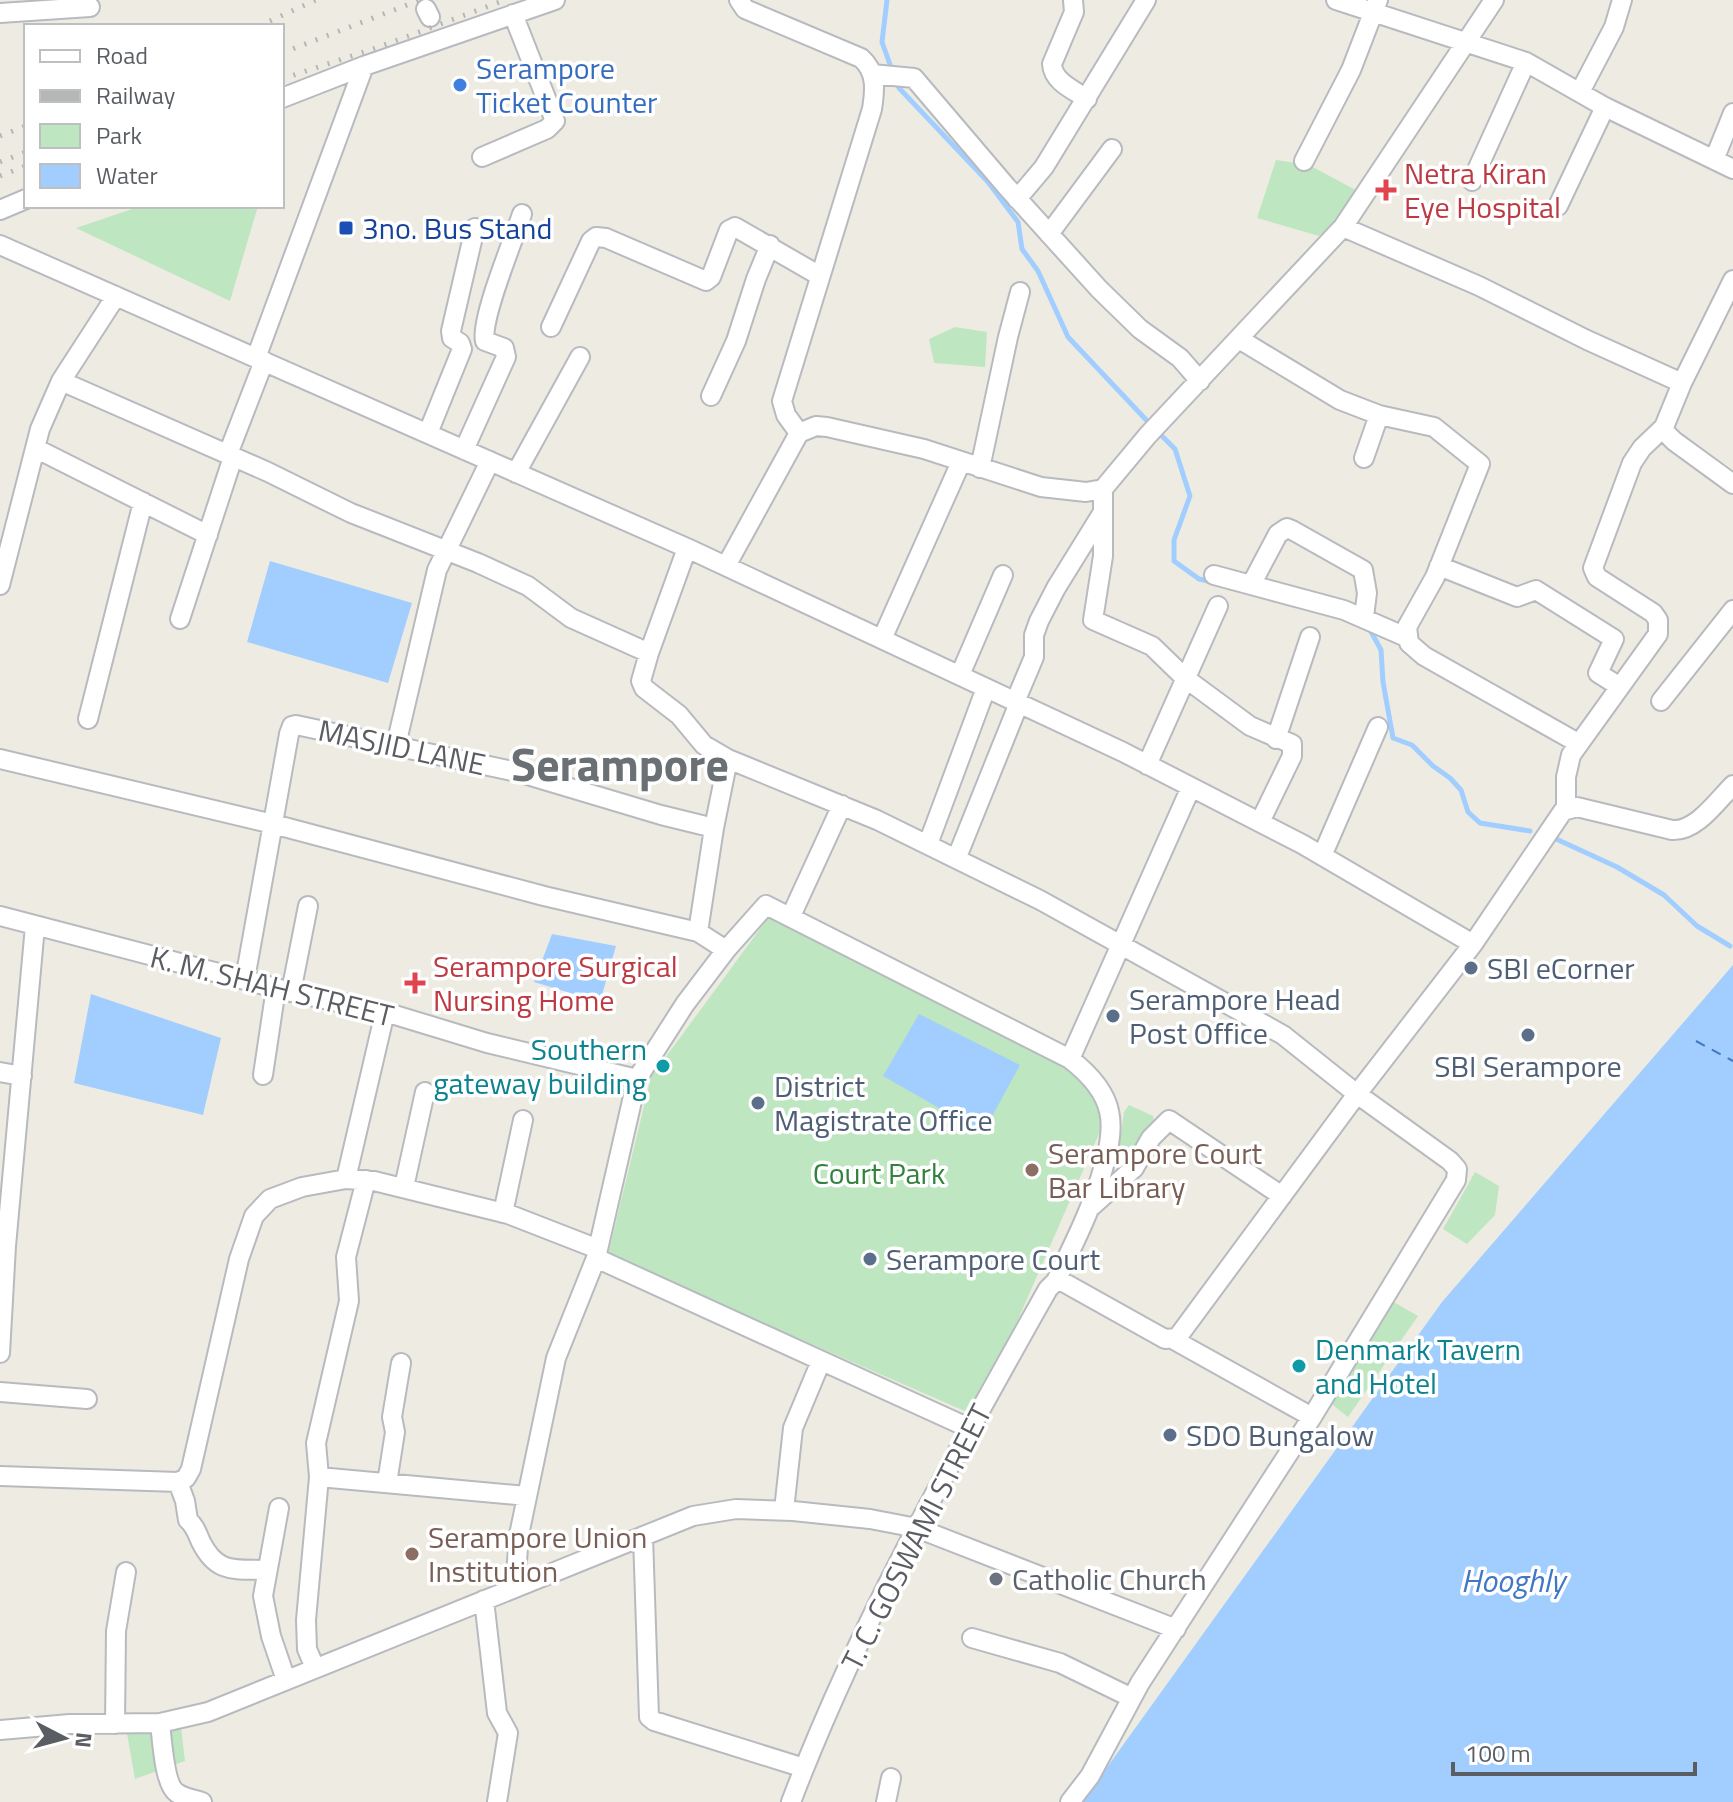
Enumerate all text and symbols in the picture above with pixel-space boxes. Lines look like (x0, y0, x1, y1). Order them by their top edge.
legend (24, 24, 284, 208)
text: Road (96, 37, 148, 73)
place label: Serampore Ticket Counter (476, 45, 657, 125)
marker: Serampore Ticket Counter (451, 76, 469, 94)
text: Railway (96, 77, 176, 113)
text: Park (96, 117, 142, 153)
place label: Netra Kiran Eye Hospital (1404, 150, 1561, 230)
text: Water (96, 157, 158, 193)
marker: Netra Kiran Eye Hospital (1375, 179, 1397, 201)
place label: 3no. Bus Stand (362, 205, 552, 251)
marker: 3no. Bus Stand (337, 219, 355, 237)
street label: MASJID LANE (314, 707, 490, 787)
district label: Serampore (511, 729, 729, 799)
street label: K. M. SHAH STREET (146, 934, 399, 1039)
place label: Serampore Surgical Nursing Home (433, 943, 678, 1023)
place label: SBI eCorner (1487, 945, 1635, 991)
marker: SBI eCorner (1462, 959, 1480, 977)
marker: Serampore Surgical Nursing Home (404, 972, 426, 994)
place label: Serampore Head Post Office (1129, 976, 1341, 1056)
marker: Serampore Head Post Office (1104, 1007, 1122, 1025)
place label: Southern gateway building (433, 1026, 647, 1106)
marker: SBI Serampore (1519, 1026, 1537, 1044)
place label: SBI Serampore (1434, 1043, 1622, 1089)
marker: Southern gateway building (654, 1057, 672, 1075)
place label: District Magistrate Office (774, 1063, 993, 1143)
marker: District Magistrate Office (749, 1094, 767, 1112)
place label: Serampore Court Bar Library (1048, 1130, 1263, 1210)
park label: Court Park (813, 1150, 945, 1196)
marker: Serampore Court Bar Library (1023, 1161, 1041, 1179)
place label: Serampore Court (886, 1236, 1101, 1282)
marker: Serampore Court (861, 1250, 879, 1268)
place label: Denmark Tavern and Hotel (1315, 1326, 1521, 1406)
marker: Denmark Tavern and Hotel (1290, 1357, 1308, 1375)
street label: T. C. GOSWAMI STREET (829, 1396, 1003, 1678)
place label: SDO Bungalow (1186, 1412, 1374, 1458)
marker: SDO Bungalow (1161, 1426, 1179, 1444)
place label: Serampore Union Institution (428, 1514, 647, 1594)
marker: Serampore Union Institution (403, 1545, 421, 1563)
place label: Catholic Church (1012, 1556, 1207, 1602)
water label: Hooghly (1461, 1556, 1568, 1604)
marker: Catholic Church (987, 1570, 1005, 1588)
north arrow (24, 1698, 104, 1778)
scale bar (1453, 1726, 1695, 1776)
text: N (66, 1731, 102, 1749)
text: 100 m (1465, 1735, 1531, 1771)

